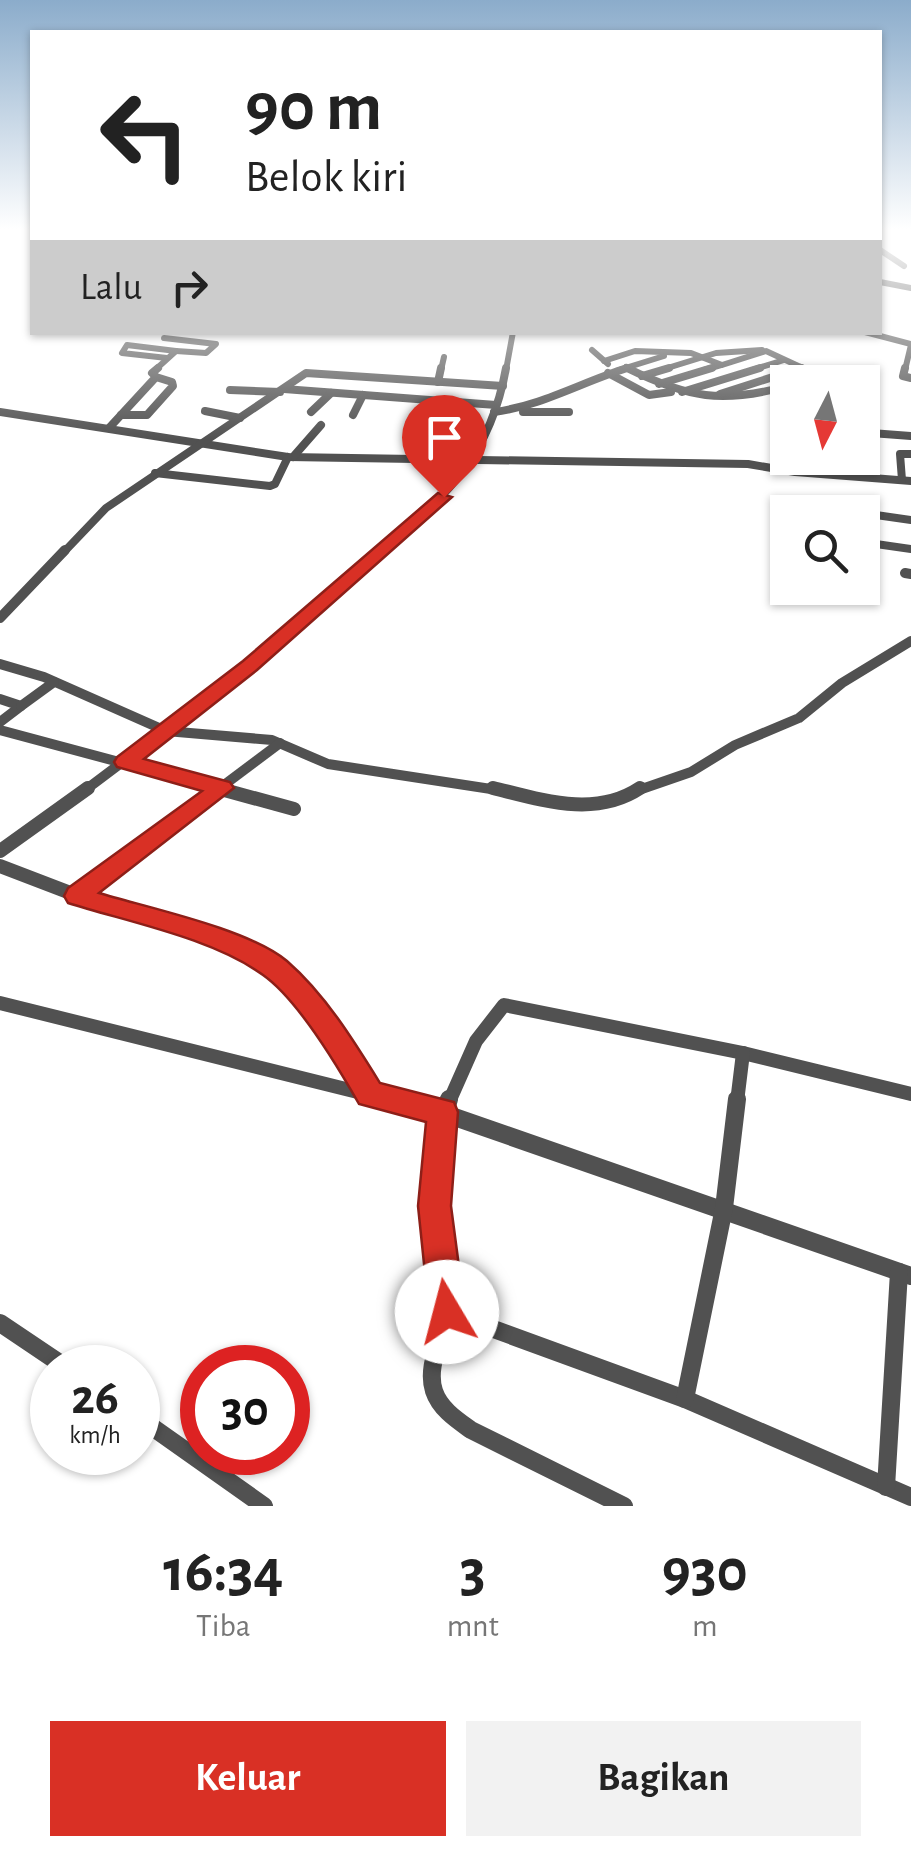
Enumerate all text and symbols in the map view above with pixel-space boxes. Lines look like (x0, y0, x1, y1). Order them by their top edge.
icon: left (80, 70, 210, 200)
text: 90 m (245, 73, 382, 143)
text: Belok kiri (245, 155, 407, 200)
icon: right (162, 260, 217, 315)
text: Lalu (80, 269, 142, 307)
north arrow (770, 365, 880, 475)
map controls (770, 365, 880, 605)
pin (402, 395, 487, 498)
icon: arrive (417, 410, 472, 465)
button: search (770, 495, 880, 605)
position arrow (395, 1260, 499, 1364)
speed limit sign: 30 (180, 1345, 310, 1475)
text: 26 (71, 1373, 119, 1423)
text: km/h (69, 1423, 121, 1448)
text: 16:34 (163, 1542, 284, 1602)
text: 3 (460, 1542, 486, 1602)
text: 930 (662, 1542, 748, 1602)
text: Tiba (196, 1610, 251, 1642)
text: mnt (447, 1610, 499, 1642)
text: m (692, 1610, 718, 1642)
button: Keluar (50, 1721, 446, 1836)
button: Bagikan (466, 1721, 861, 1836)

